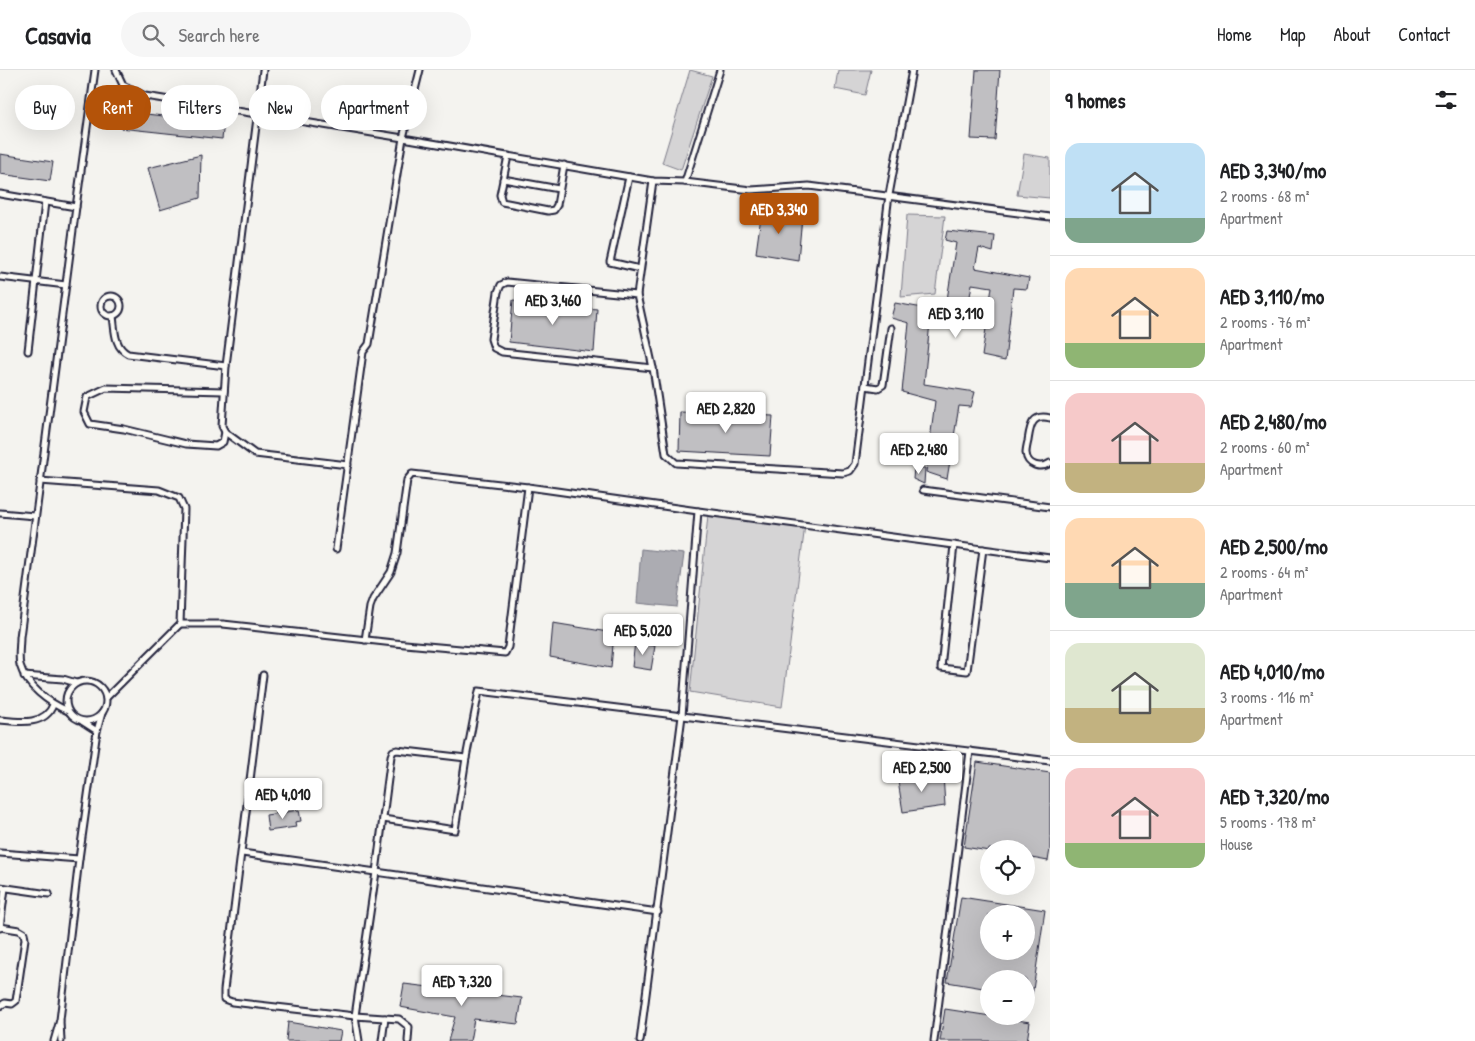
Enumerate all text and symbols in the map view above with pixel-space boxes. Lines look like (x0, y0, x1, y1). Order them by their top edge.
search box (121, 12, 471, 57)
text: Casavia (25, 19, 91, 51)
icon: search (139, 21, 167, 49)
text: Search here (179, 22, 260, 48)
text: Home (1217, 22, 1252, 47)
text: Map (1280, 22, 1305, 47)
text: About (1333, 22, 1370, 47)
text: Contact (1398, 22, 1450, 47)
chip: Buy (15, 85, 75, 130)
chip: Rent (85, 85, 151, 130)
chip: Filters (161, 85, 239, 130)
chip: New (249, 85, 311, 130)
chip: Apartment (321, 85, 427, 130)
text: 9 homes (1065, 86, 1126, 115)
icon: filters (1432, 86, 1460, 114)
text: AED 3,340/mo (1220, 156, 1326, 185)
icon: home (1105, 163, 1165, 223)
text: 2 rooms · 68 m² (1220, 185, 1309, 207)
pin: AED 3,340 (722, 192, 836, 235)
text: AED 3,340 (751, 198, 807, 220)
text: Apartment (1220, 207, 1283, 229)
text: AED 3,110/mo (1220, 282, 1324, 311)
pin: AED 3,460 (496, 284, 610, 326)
icon: home (1105, 288, 1165, 348)
text: AED 3,460 (525, 289, 581, 311)
pin: AED 3,110 (899, 296, 1013, 339)
text: AED 3,110 (928, 302, 984, 324)
text: 2 rooms · 76 m² (1220, 311, 1310, 333)
text: Apartment (1220, 333, 1283, 355)
pin: AED 2,820 (669, 392, 783, 434)
text: AED 2,820 (697, 397, 755, 419)
text: AED 2,480/mo (1220, 407, 1326, 436)
icon: home (1105, 413, 1165, 473)
pin: AED 2,480 (862, 432, 976, 475)
text: 2 rooms · 60 m² (1220, 436, 1310, 458)
text: AED 2,480 (891, 438, 947, 460)
text: Apartment (1220, 458, 1283, 480)
text: AED 2,500/mo (1220, 532, 1328, 561)
icon: home (1105, 538, 1165, 598)
text: 2 rooms · 64 m² (1220, 561, 1308, 583)
text: Apartment (1220, 583, 1283, 605)
pin: AED 5,020 (586, 614, 700, 656)
text: AED 5,020 (614, 619, 672, 641)
text: AED 4,010/mo (1220, 657, 1325, 686)
icon: home (1105, 663, 1165, 723)
text: 3 rooms · 116 m² (1220, 686, 1314, 708)
text: Apartment (1220, 708, 1283, 730)
pin: AED 2,500 (865, 750, 979, 793)
text: AED 2,500 (893, 756, 951, 778)
pin: AED 4,010 (226, 778, 340, 820)
text: AED 7,320/mo (1220, 782, 1329, 811)
text: AED 4,010 (255, 783, 311, 805)
icon: home (1105, 788, 1165, 848)
text: 5 rooms · 178 m² (1220, 811, 1316, 833)
text: House (1220, 833, 1253, 855)
map controls (980, 840, 1035, 1025)
button: locate (980, 840, 1035, 895)
button: + (980, 905, 1035, 960)
pin: AED 7,320 (405, 964, 519, 1007)
text: AED 7,320 (432, 970, 492, 992)
button: − (980, 970, 1035, 1025)

